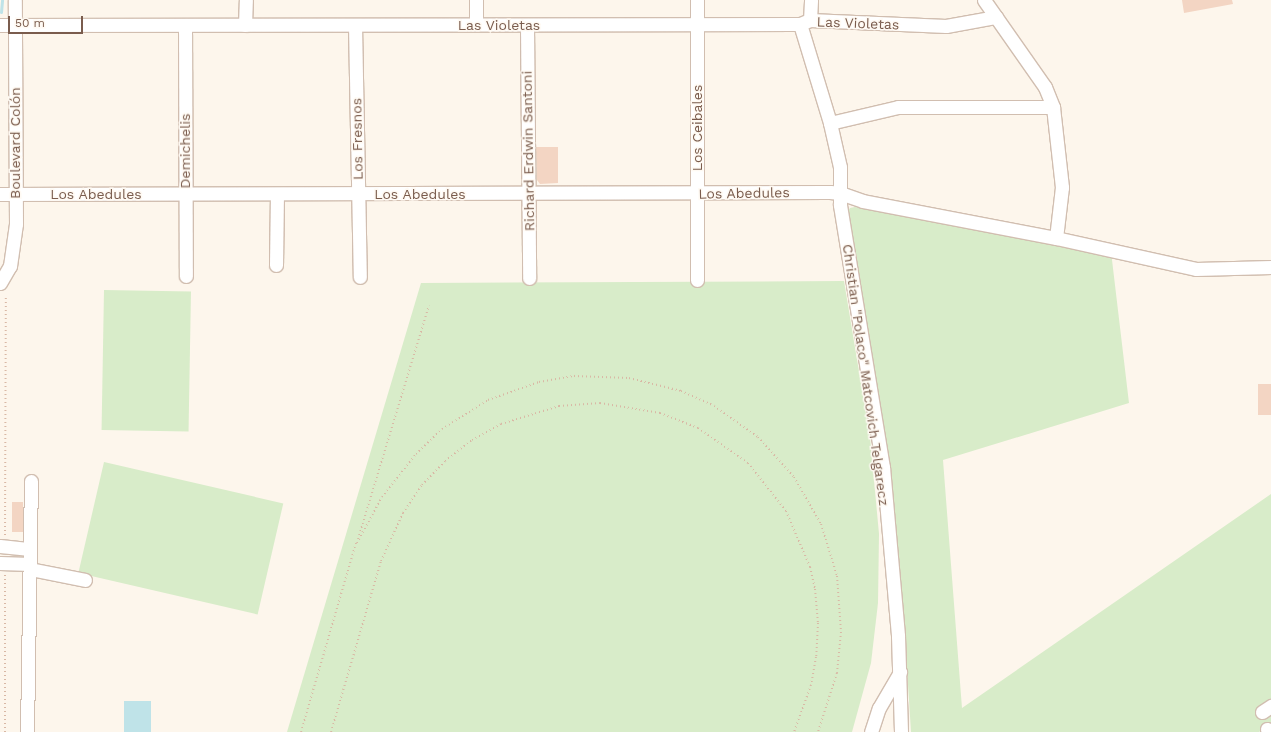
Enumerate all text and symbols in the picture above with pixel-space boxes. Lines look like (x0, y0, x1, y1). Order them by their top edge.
scale bar (10, 8, 85, 34)
street label: Las Violetas (816, 13, 900, 33)
text: 50 m (15, 16, 45, 30)
street label: Las Violetas (458, 17, 540, 33)
street label: Richard Erdwin Santoni (518, 71, 538, 231)
street label: Los Ceibales (689, 85, 705, 171)
street label: Boulevard Colón (7, 87, 23, 199)
street label: Los Fresnos (348, 98, 366, 180)
street label: Demichelis (177, 113, 193, 189)
street label: Los Abedules (698, 184, 790, 202)
street label: Los Abedules (50, 186, 142, 202)
street label: Los Abedules (374, 186, 466, 202)
street label: Christian "Polaco" Matcovich Telgarecz (839, 243, 893, 507)

